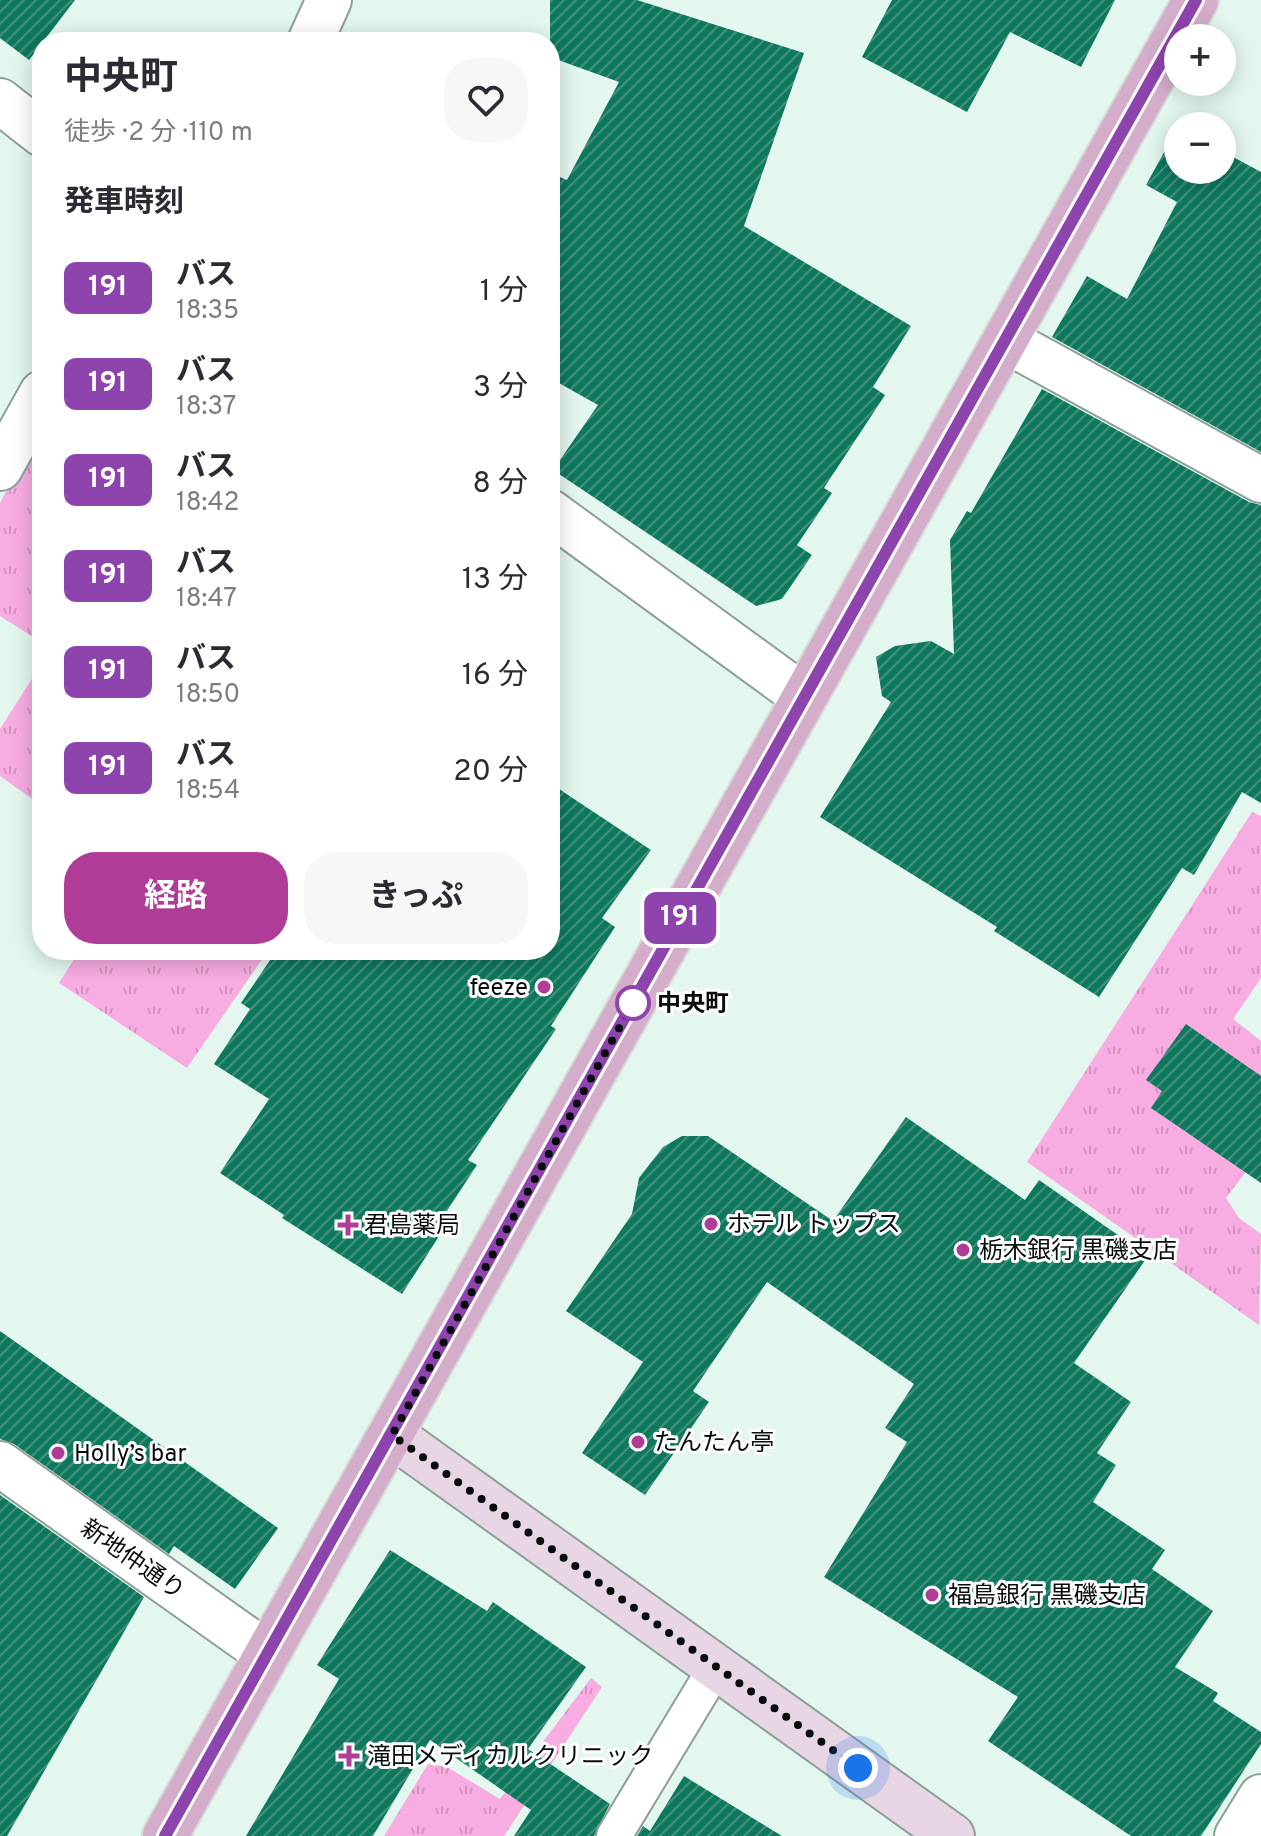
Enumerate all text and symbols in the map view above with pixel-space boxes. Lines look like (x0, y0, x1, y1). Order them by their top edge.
map controls (1164, 24, 1236, 184)
button: + (1164, 24, 1236, 96)
text: 中央町 (64, 55, 178, 104)
button: heart (444, 58, 528, 142)
button: − (1164, 112, 1236, 184)
text: 徒歩 · 2 分 · 110 m (64, 117, 253, 150)
text: 発車時刻 (64, 185, 184, 222)
text: バス (176, 258, 236, 295)
text: 191 (88, 270, 128, 306)
text: 1 分 (480, 274, 528, 311)
text: 18:35 (176, 295, 239, 328)
text: バス (176, 354, 236, 391)
text: 191 (88, 366, 128, 402)
text: 3 分 (473, 370, 528, 407)
text: 18:37 (176, 391, 236, 424)
text: バス (176, 450, 236, 487)
text: 191 (88, 462, 128, 498)
text: 8 分 (473, 466, 528, 503)
text: 18:42 (176, 487, 240, 520)
text: バス (176, 546, 236, 583)
text: 191 (88, 558, 128, 594)
text: 13 分 (462, 562, 528, 599)
text: 18:47 (176, 583, 237, 616)
text: バス (176, 642, 236, 679)
text: 191 (88, 654, 128, 690)
text: 16 分 (462, 658, 528, 695)
text: 18:50 (176, 679, 240, 712)
text: バス (176, 738, 236, 775)
text: 191 (88, 750, 128, 786)
text: 20 分 (453, 754, 528, 791)
text: 18:54 (176, 775, 240, 808)
button: 経路 (64, 852, 288, 944)
button: きっぷ (304, 852, 528, 944)
line badge: 191 (634, 892, 726, 944)
text: 191 (660, 900, 700, 936)
place label: feeze (470, 974, 528, 1004)
marker: feeze (535, 978, 553, 996)
marker: 中央町 (616, 986, 650, 1020)
place label: 中央町 (657, 990, 729, 1020)
place label: ホテル トップス (727, 1211, 901, 1241)
place label: 君島薬局 (364, 1212, 460, 1242)
marker: ホテル トップス (702, 1215, 720, 1233)
marker: 君島薬局 (339, 1216, 357, 1234)
place label: 栃木銀行 黒磯支店 (979, 1237, 1177, 1267)
marker: 栃木銀行 黒磯支店 (954, 1241, 972, 1259)
place label: たんたん亭 (654, 1429, 774, 1459)
marker: たんたん亭 (629, 1433, 647, 1451)
place label: Holly’s bar (74, 1440, 187, 1470)
marker: Holly’s bar (49, 1444, 67, 1462)
street label: 新地仲通り (74, 1514, 190, 1607)
place label: 福島銀行 黒磯支店 (948, 1582, 1146, 1612)
marker: 福島銀行 黒磯支店 (923, 1586, 941, 1604)
place label: 滝田メディカルクリニック (367, 1743, 653, 1773)
marker: 滝田メディカルクリニック (338, 1745, 360, 1767)
your location (838, 1748, 878, 1788)

